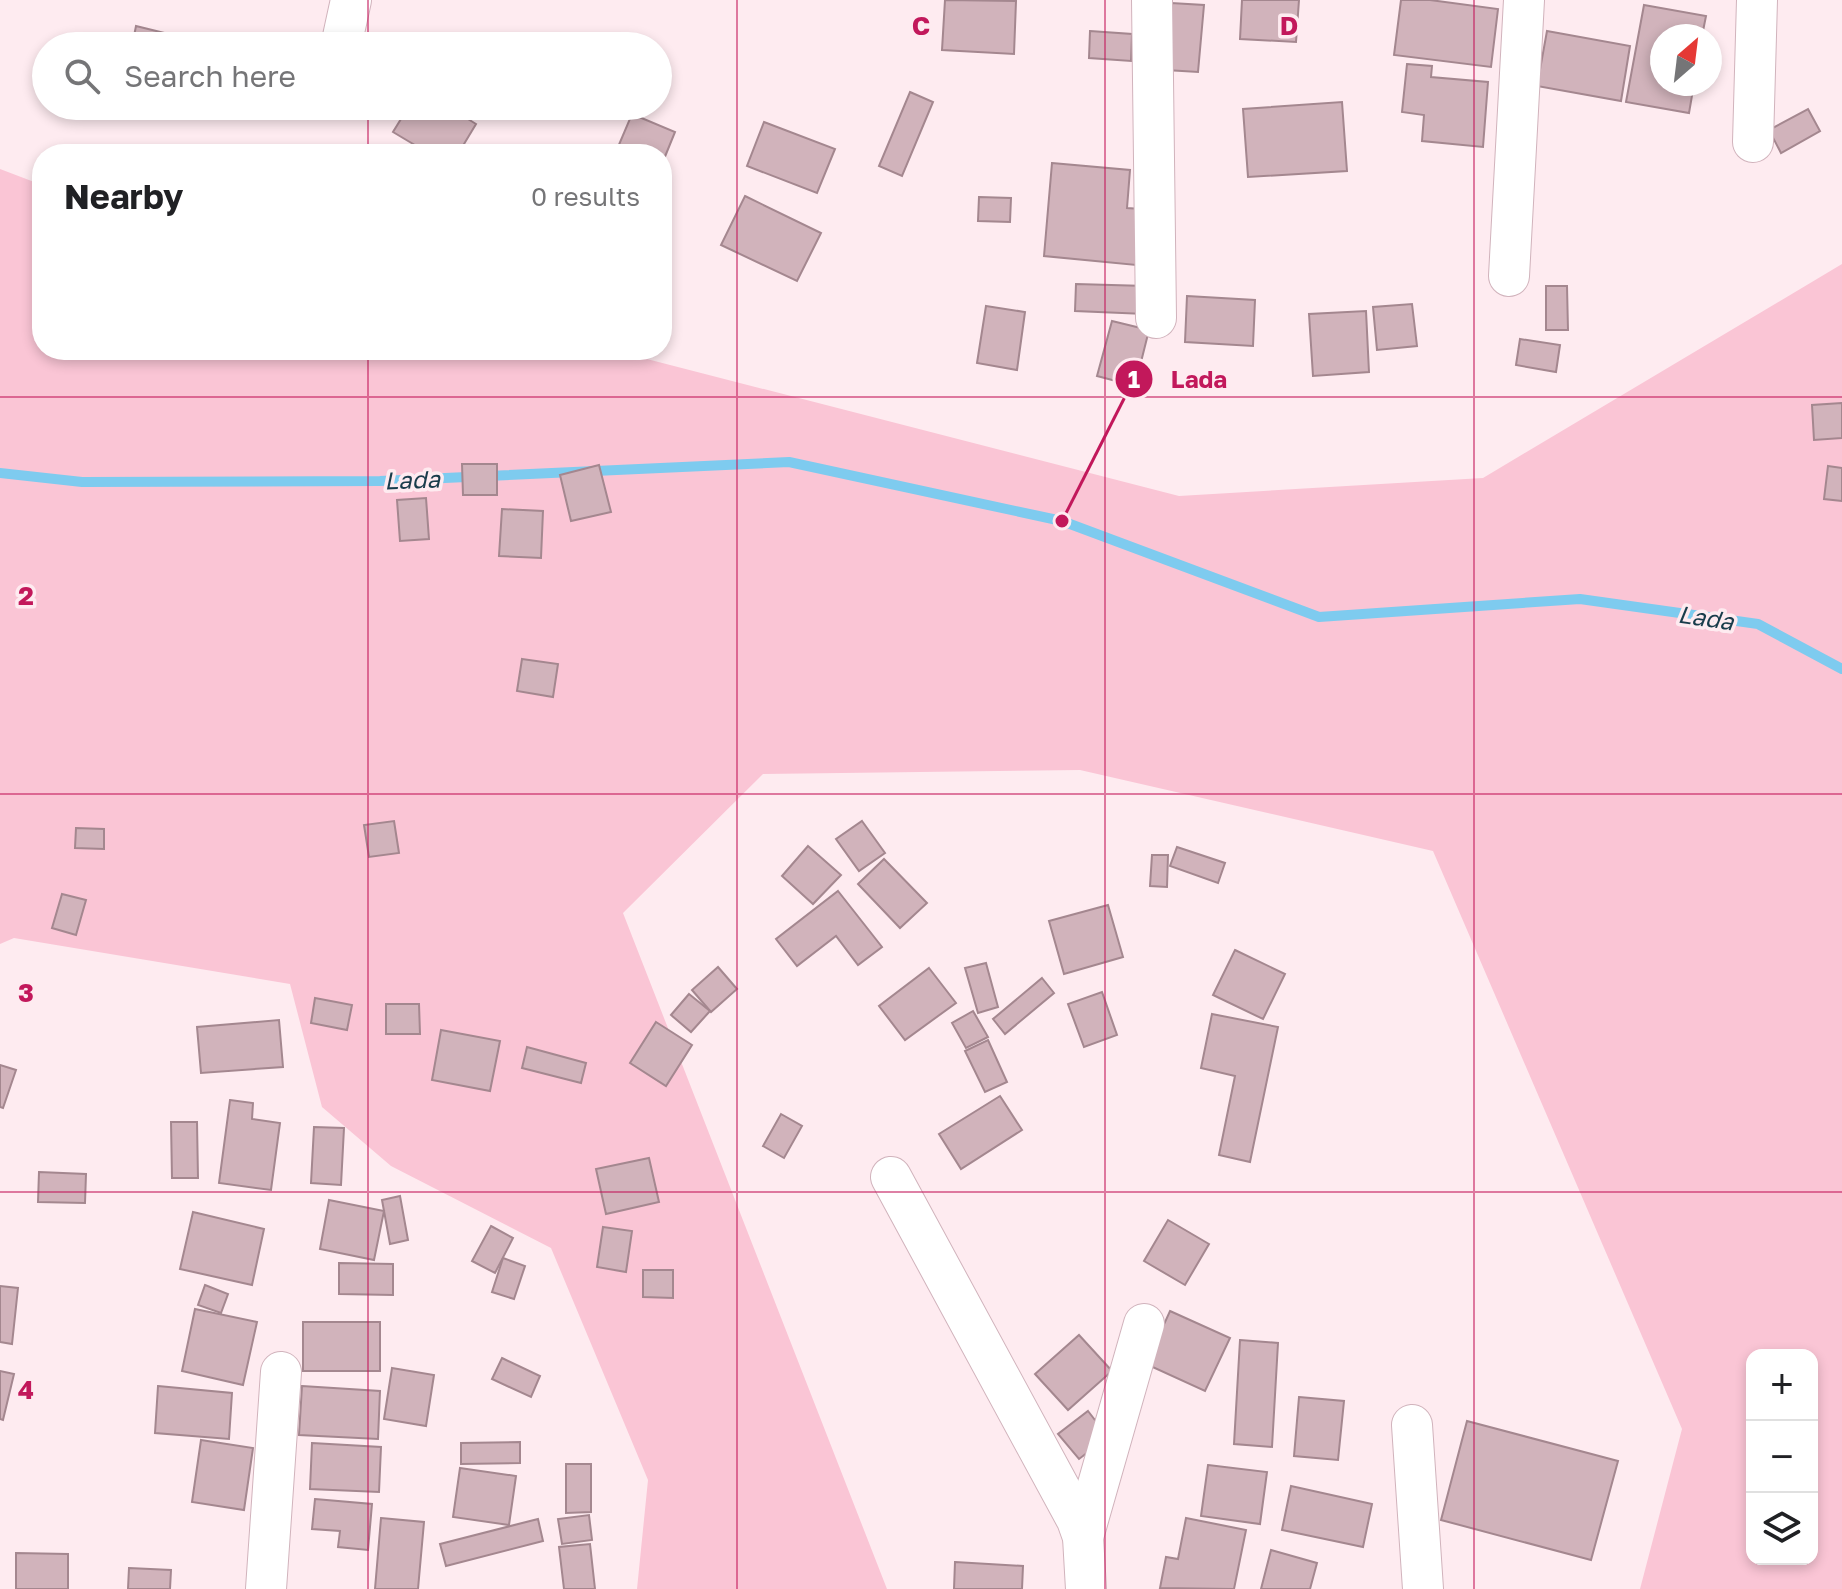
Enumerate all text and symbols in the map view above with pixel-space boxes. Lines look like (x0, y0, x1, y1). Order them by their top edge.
text: C (912, 10, 930, 41)
text: D (1280, 10, 1298, 41)
north arrow (1650, 24, 1722, 96)
search box (32, 32, 672, 120)
icon: search (60, 54, 104, 98)
text: Search here (124, 58, 296, 94)
text: Nearby (64, 176, 184, 216)
text: 0 results (531, 181, 640, 212)
callout: Lada (1114, 355, 1243, 403)
text: 1 (1128, 364, 1140, 393)
text: Lada (1171, 364, 1227, 393)
water label: Lada (384, 463, 442, 494)
text: 2 (18, 580, 34, 611)
water label: Lada (1676, 599, 1737, 635)
text: 3 (18, 977, 34, 1008)
map controls (1746, 1349, 1818, 1565)
button: + (1746, 1349, 1818, 1421)
text: 4 (18, 1374, 34, 1405)
button: − (1746, 1421, 1818, 1493)
button: layers (1746, 1493, 1818, 1565)

